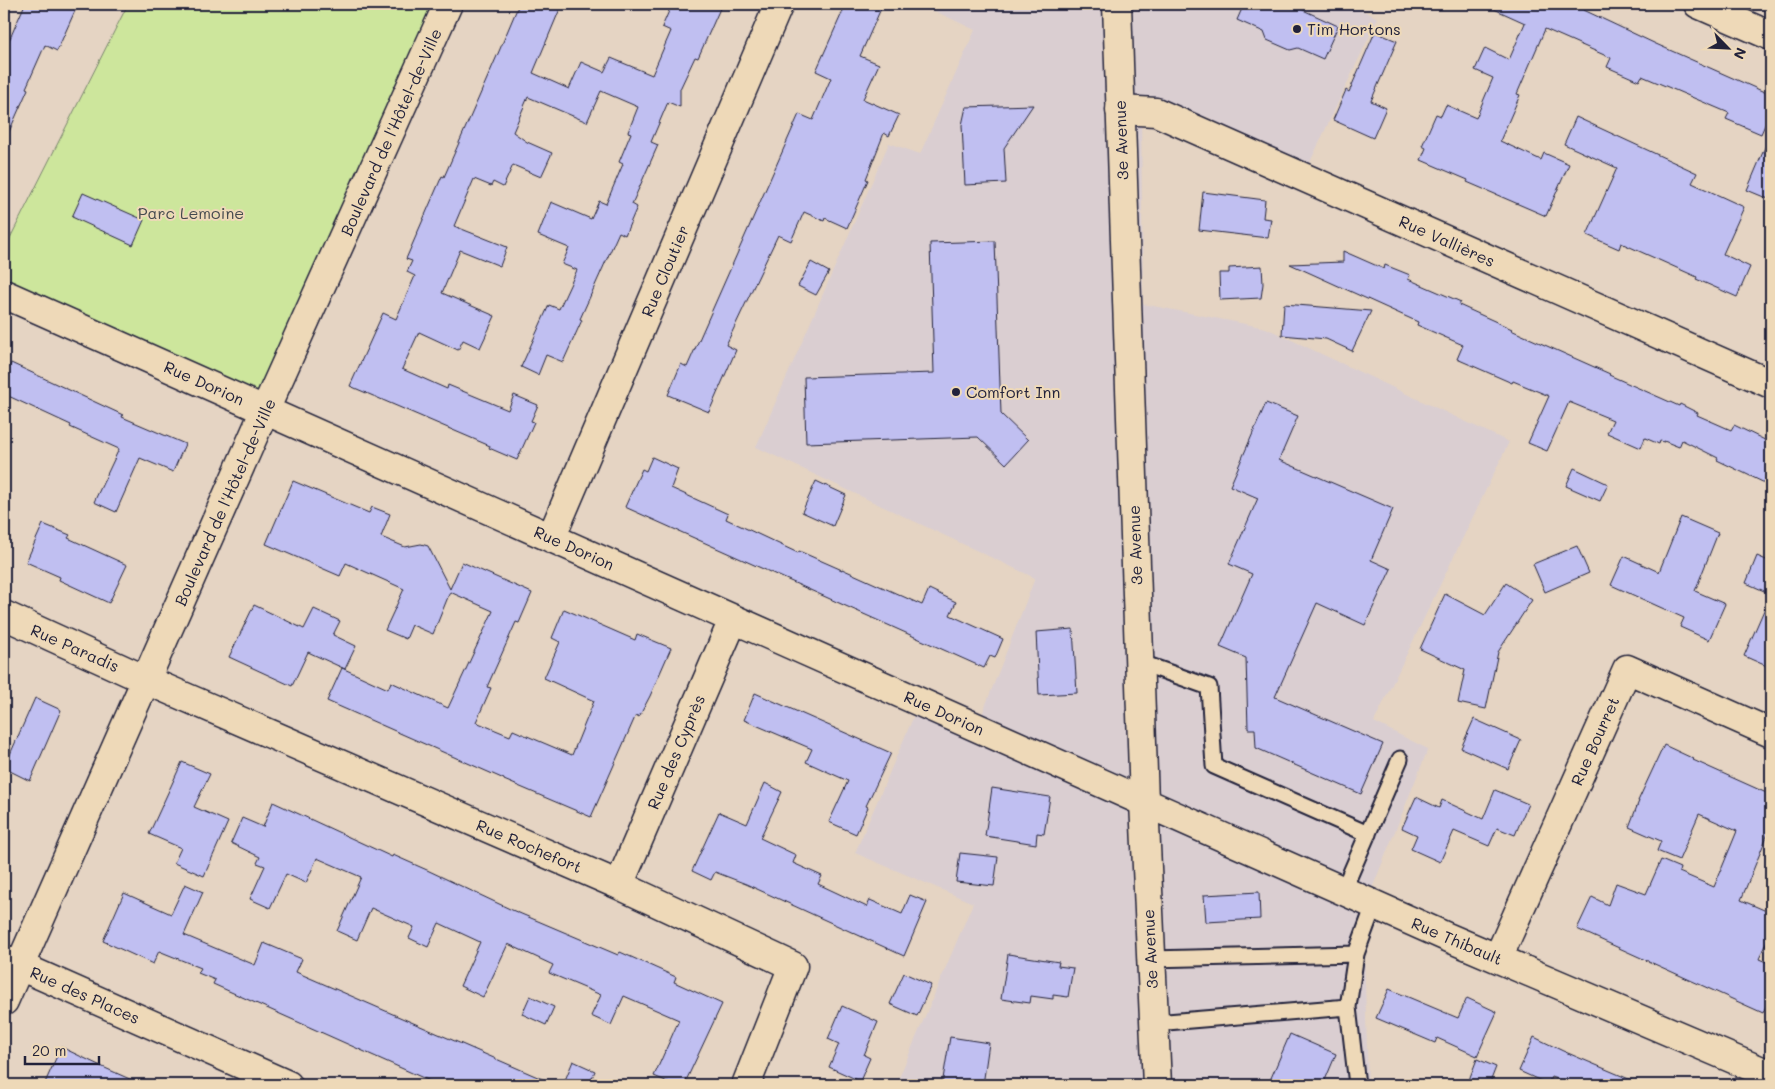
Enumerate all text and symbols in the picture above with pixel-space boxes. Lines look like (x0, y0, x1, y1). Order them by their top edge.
place label: Tim Hortons (1307, 18, 1401, 39)
north arrow (1702, 22, 1752, 72)
marker: Tim Hortons (1291, 23, 1303, 35)
street label: Boulevard de l'Hôtel-de-Ville (335, 25, 446, 239)
text: N (1729, 45, 1751, 62)
street label: 3e Avenue (1109, 100, 1132, 180)
park label: Parc Lemoine (138, 202, 244, 223)
street label: Rue Vallières (1396, 210, 1498, 271)
street label: Rue Cloutier (636, 222, 693, 320)
street label: Rue Dorion (161, 356, 248, 410)
place label: Comfort Inn (966, 381, 1060, 402)
marker: Comfort Inn (950, 386, 962, 398)
street label: Boulevard de l'Hôtel-de-Ville (169, 395, 280, 609)
street label: 3e Avenue (1123, 505, 1146, 585)
street label: Rue Dorion (531, 521, 618, 575)
street label: Rue Paradis (28, 619, 123, 676)
street label: Rue Dorion (901, 686, 988, 740)
street label: Rue des Cyprès (642, 691, 709, 812)
street label: Rue Bourret (1566, 693, 1623, 789)
street label: Rue Rochefort (473, 814, 585, 877)
street label: 3e Avenue (1137, 909, 1162, 989)
street label: Rue Thibault (1409, 912, 1506, 969)
street label: Rue des Places (27, 961, 143, 1028)
scale bar (25, 1034, 99, 1066)
text: 20 m (32, 1040, 66, 1060)

